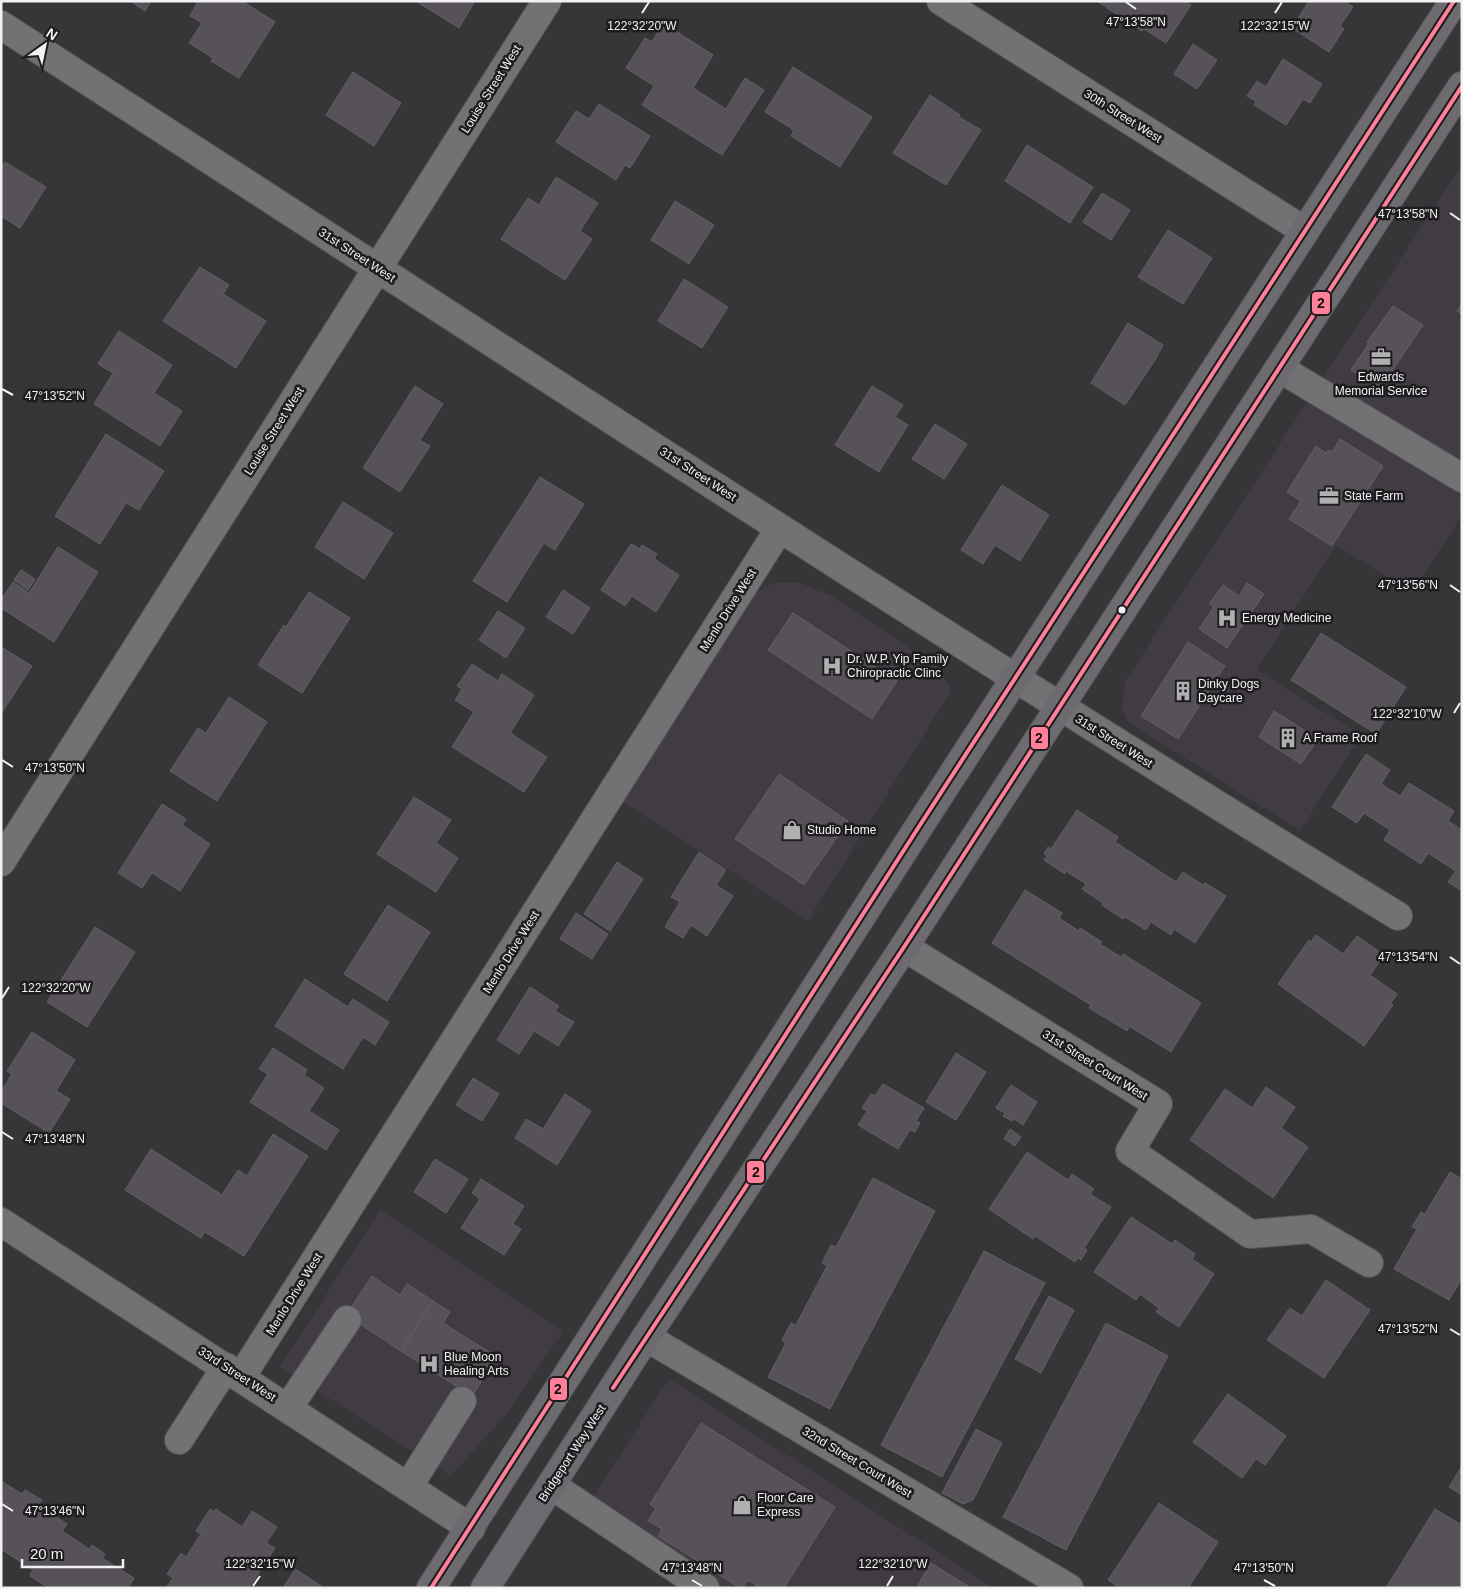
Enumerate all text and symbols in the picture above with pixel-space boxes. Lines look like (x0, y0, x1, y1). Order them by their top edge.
text: 47°13'58"N (1106, 15, 1166, 29)
text: 122°32'20"W (607, 19, 677, 33)
text: 122°32'15"W (1240, 19, 1310, 33)
north arrow (20, 20, 70, 70)
text: N (43, 25, 61, 44)
street label: Louise Street West (458, 42, 524, 136)
street label: 30th Street West (1081, 86, 1165, 146)
text: 47°13'58"N (1378, 207, 1438, 221)
street label: 31st Street West (316, 225, 398, 285)
line badge: 2 (1311, 291, 1331, 315)
text: 2 (1317, 295, 1325, 311)
office icon: Edwards Memorial Service (1370, 346, 1392, 368)
place label: Edwards Memorial Service (1335, 370, 1428, 398)
street label: Louise Street West (241, 384, 307, 478)
text: 47°13'52"N (25, 389, 85, 403)
street label: 31st Street West (657, 444, 739, 504)
office icon: State Farm (1318, 485, 1340, 507)
place label: State Farm (1344, 489, 1403, 503)
street label: Menlo Drive West (697, 566, 759, 654)
text: 47°13'56"N (1378, 578, 1438, 592)
unlabelled marker (1117, 605, 1127, 615)
hospital icon: Energy Medicine (1216, 607, 1238, 629)
place label: Energy Medicine (1242, 611, 1332, 625)
place label: Dr. W.P. Yip Family Chiropractic Clinc (847, 652, 948, 680)
hospital icon: Dr. W.P. Yip Family Chiropractic Clinc (821, 655, 843, 677)
place label: Dinky Dogs Daycare (1198, 677, 1259, 705)
building icon: Dinky Dogs Daycare (1172, 680, 1194, 702)
text: 122°32'10"W (1372, 707, 1442, 721)
street label: 31st Street West (1073, 712, 1156, 771)
line badge: 2 (1030, 726, 1049, 750)
building icon: A Frame Roof (1277, 727, 1299, 749)
text: 2 (1035, 730, 1043, 746)
place label: A Frame Roof (1303, 731, 1378, 745)
text: 47°13'50"N (25, 761, 85, 775)
shop icon: Studio Home (781, 819, 803, 841)
place label: Studio Home (807, 823, 877, 837)
street label: Menlo Drive West (480, 908, 542, 996)
text: 47°13'54"N (1378, 950, 1438, 964)
text: 122°32'20"W (21, 981, 91, 995)
street label: 31st Street Court West (1040, 1027, 1151, 1103)
text: 47°13'48"N (25, 1132, 85, 1146)
line badge: 2 (746, 1160, 765, 1184)
text: 2 (752, 1164, 760, 1180)
street label: Menlo Drive West (263, 1250, 325, 1338)
text: 47°13'52"N (1378, 1322, 1438, 1336)
street label: 33rd Street West (196, 1344, 279, 1405)
place label: Blue Moon Healing Arts (444, 1350, 509, 1378)
hospital icon: Blue Moon Healing Arts (418, 1353, 440, 1375)
line badge: 2 (549, 1377, 568, 1401)
text: 2 (554, 1381, 562, 1397)
street label: Bridgeport Way West (535, 1401, 609, 1504)
street label: 32nd Street Court West (800, 1424, 915, 1501)
place label: Floor Care Express (757, 1491, 814, 1519)
shop icon: Floor Care Express (731, 1494, 753, 1516)
text: 47°13'46"N (25, 1504, 85, 1518)
scale bar (22, 1536, 124, 1568)
text: 20 m (30, 1545, 63, 1562)
text: 122°32'15"W (225, 1557, 295, 1571)
text: 122°32'10"W (858, 1557, 928, 1571)
text: 47°13'48"N (662, 1561, 722, 1575)
text: 47°13'50"N (1234, 1561, 1294, 1575)

